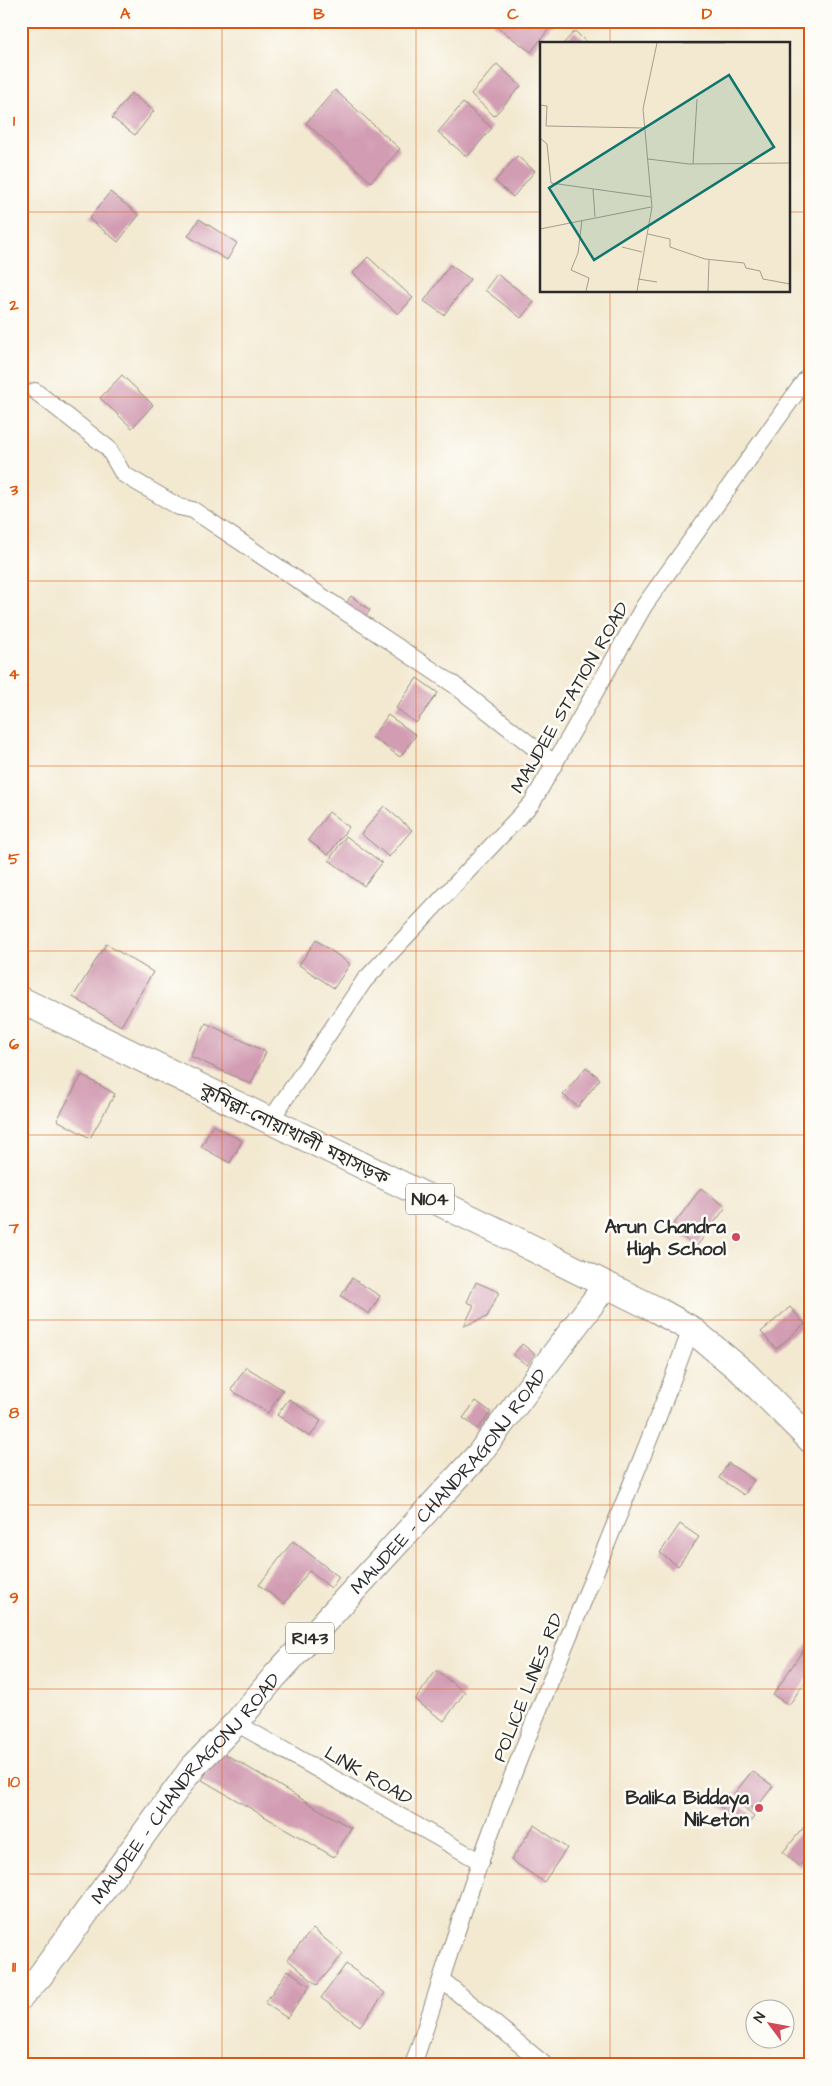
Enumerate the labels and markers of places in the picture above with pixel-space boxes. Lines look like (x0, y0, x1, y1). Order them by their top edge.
place label: Arun Chandra High School (605, 1214, 726, 1264)
marker: Arun Chandra High School (730, 1231, 742, 1243)
place label: Balika Biddaya Niketon (625, 1785, 749, 1834)
marker: Balika Biddaya Niketon (753, 1802, 765, 1814)

